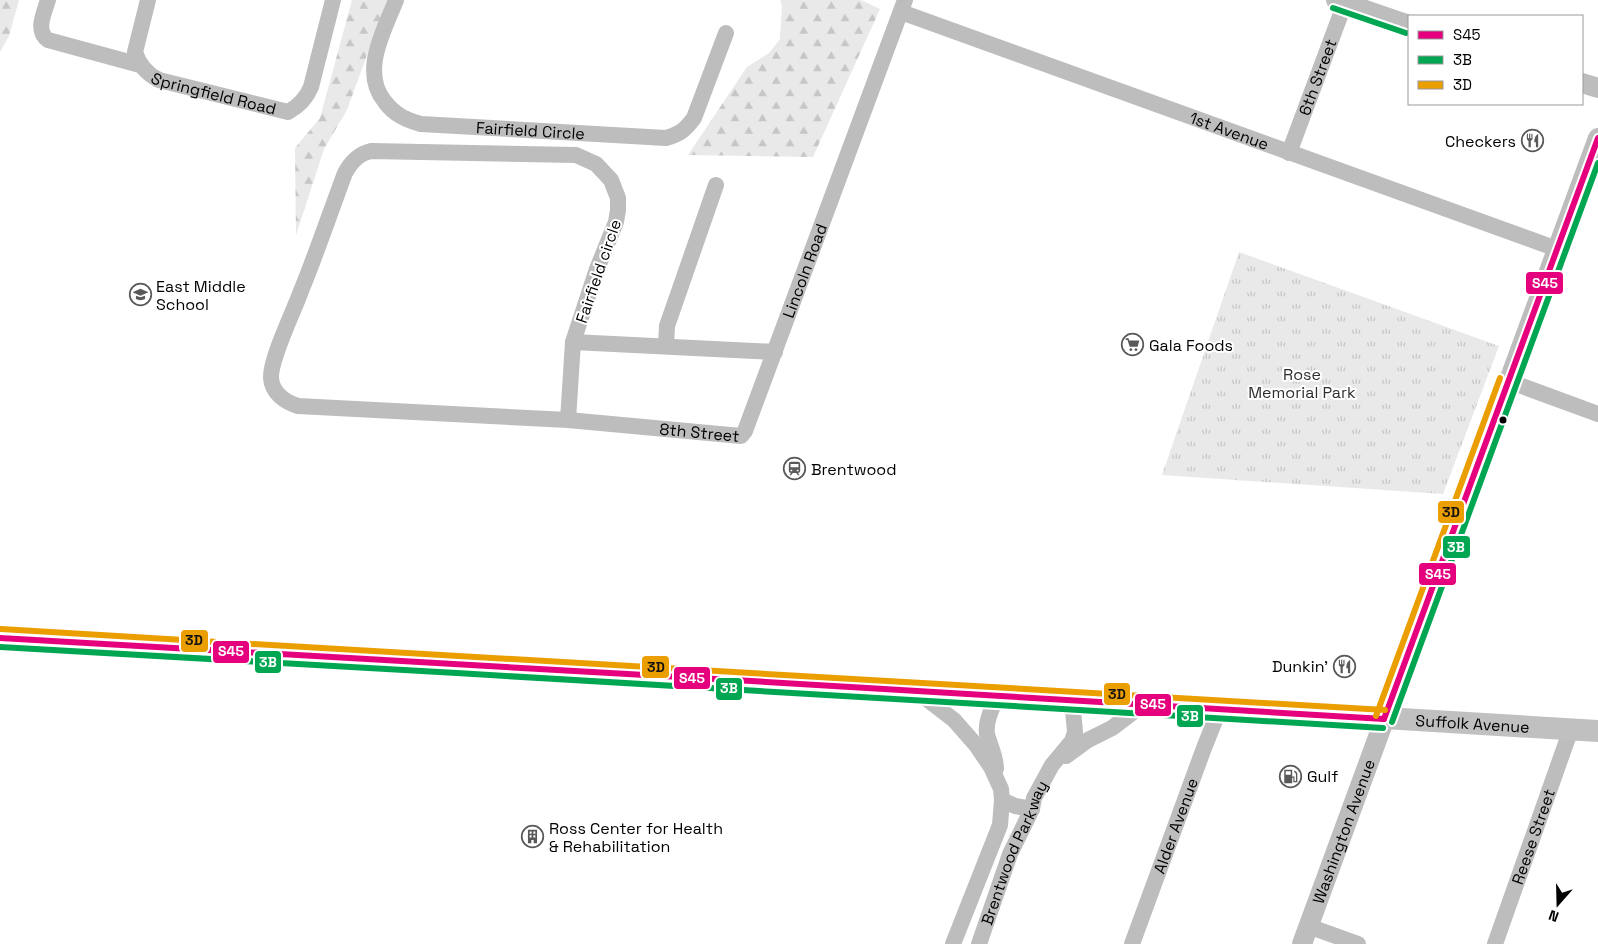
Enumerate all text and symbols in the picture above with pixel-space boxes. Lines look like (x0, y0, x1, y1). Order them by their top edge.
legend (1408, 15, 1583, 105)
text: S45 (1453, 25, 1481, 44)
street label: 6th Street (1294, 36, 1342, 118)
text: 3B (1453, 50, 1472, 69)
street label: Springfield Road (147, 68, 278, 120)
text: 3D (1453, 75, 1472, 94)
street label: 1st Avenue (1187, 107, 1272, 155)
street label: Fairfield Circle (475, 117, 585, 144)
restaurant icon: Checkers (1520, 129, 1544, 153)
place label: Checkers (1445, 131, 1516, 152)
street label: Fairfield circle (571, 217, 626, 326)
street label: Lincoln Road (778, 221, 832, 321)
line badge: S45 (1525, 271, 1564, 295)
text: S45 (1532, 274, 1558, 292)
place label: East Middle School (156, 276, 246, 315)
school or university icon: East Middle School (128, 283, 152, 307)
supermarket icon: Gala Foods (1121, 333, 1145, 357)
place label: Gala Foods (1149, 335, 1233, 356)
park label: Rose Memorial Park (1248, 364, 1356, 403)
unlabelled marker (1498, 415, 1508, 425)
street label: 8th Street (658, 419, 740, 447)
station icon: Brentwood (783, 457, 807, 481)
place label: Brentwood (811, 459, 896, 480)
line badge: 3D (1437, 500, 1465, 524)
text: 3D (1442, 503, 1460, 521)
line badge: 3B (1442, 535, 1471, 559)
text: 3B (1447, 538, 1465, 556)
line badge: S45 (1418, 562, 1457, 586)
text: S45 (1425, 565, 1451, 583)
line badge: 3D (180, 629, 209, 653)
text: 3D (185, 631, 203, 649)
line badge: S45 (212, 640, 250, 664)
text: S45 (218, 642, 244, 660)
line badge: 3B (254, 650, 282, 674)
text: 3B (259, 653, 277, 671)
restaurant icon: Dunkin' (1332, 654, 1356, 678)
line badge: 3D (641, 655, 670, 679)
place label: Dunkin' (1272, 656, 1328, 677)
text: 3D (647, 658, 665, 676)
line badge: S45 (673, 666, 711, 690)
text: S45 (679, 669, 705, 687)
line badge: 3B (715, 677, 743, 701)
text: 3B (720, 679, 738, 697)
line badge: 3D (1103, 682, 1131, 706)
text: 3D (1108, 685, 1126, 703)
line badge: S45 (1134, 693, 1172, 717)
text: S45 (1140, 695, 1166, 713)
line badge: 3B (1176, 704, 1204, 728)
text: 3B (1181, 707, 1199, 725)
street label: Suffolk Avenue (1415, 710, 1530, 738)
street label: Washington Avenue (1308, 756, 1380, 907)
fuel station icon: Gulf (1279, 764, 1303, 788)
place label: Gulf (1307, 766, 1338, 787)
street label: Alder Avenue (1149, 775, 1203, 877)
street label: Brentwood Parkway (976, 777, 1053, 928)
street label: Reese Street (1507, 786, 1560, 887)
place label: Ross Center for Health & Rehabilitation (549, 818, 723, 857)
building icon: Ross Center for Health & Rehabilitation (521, 825, 545, 849)
north arrow (1533, 879, 1583, 929)
text: N (1546, 906, 1561, 926)

